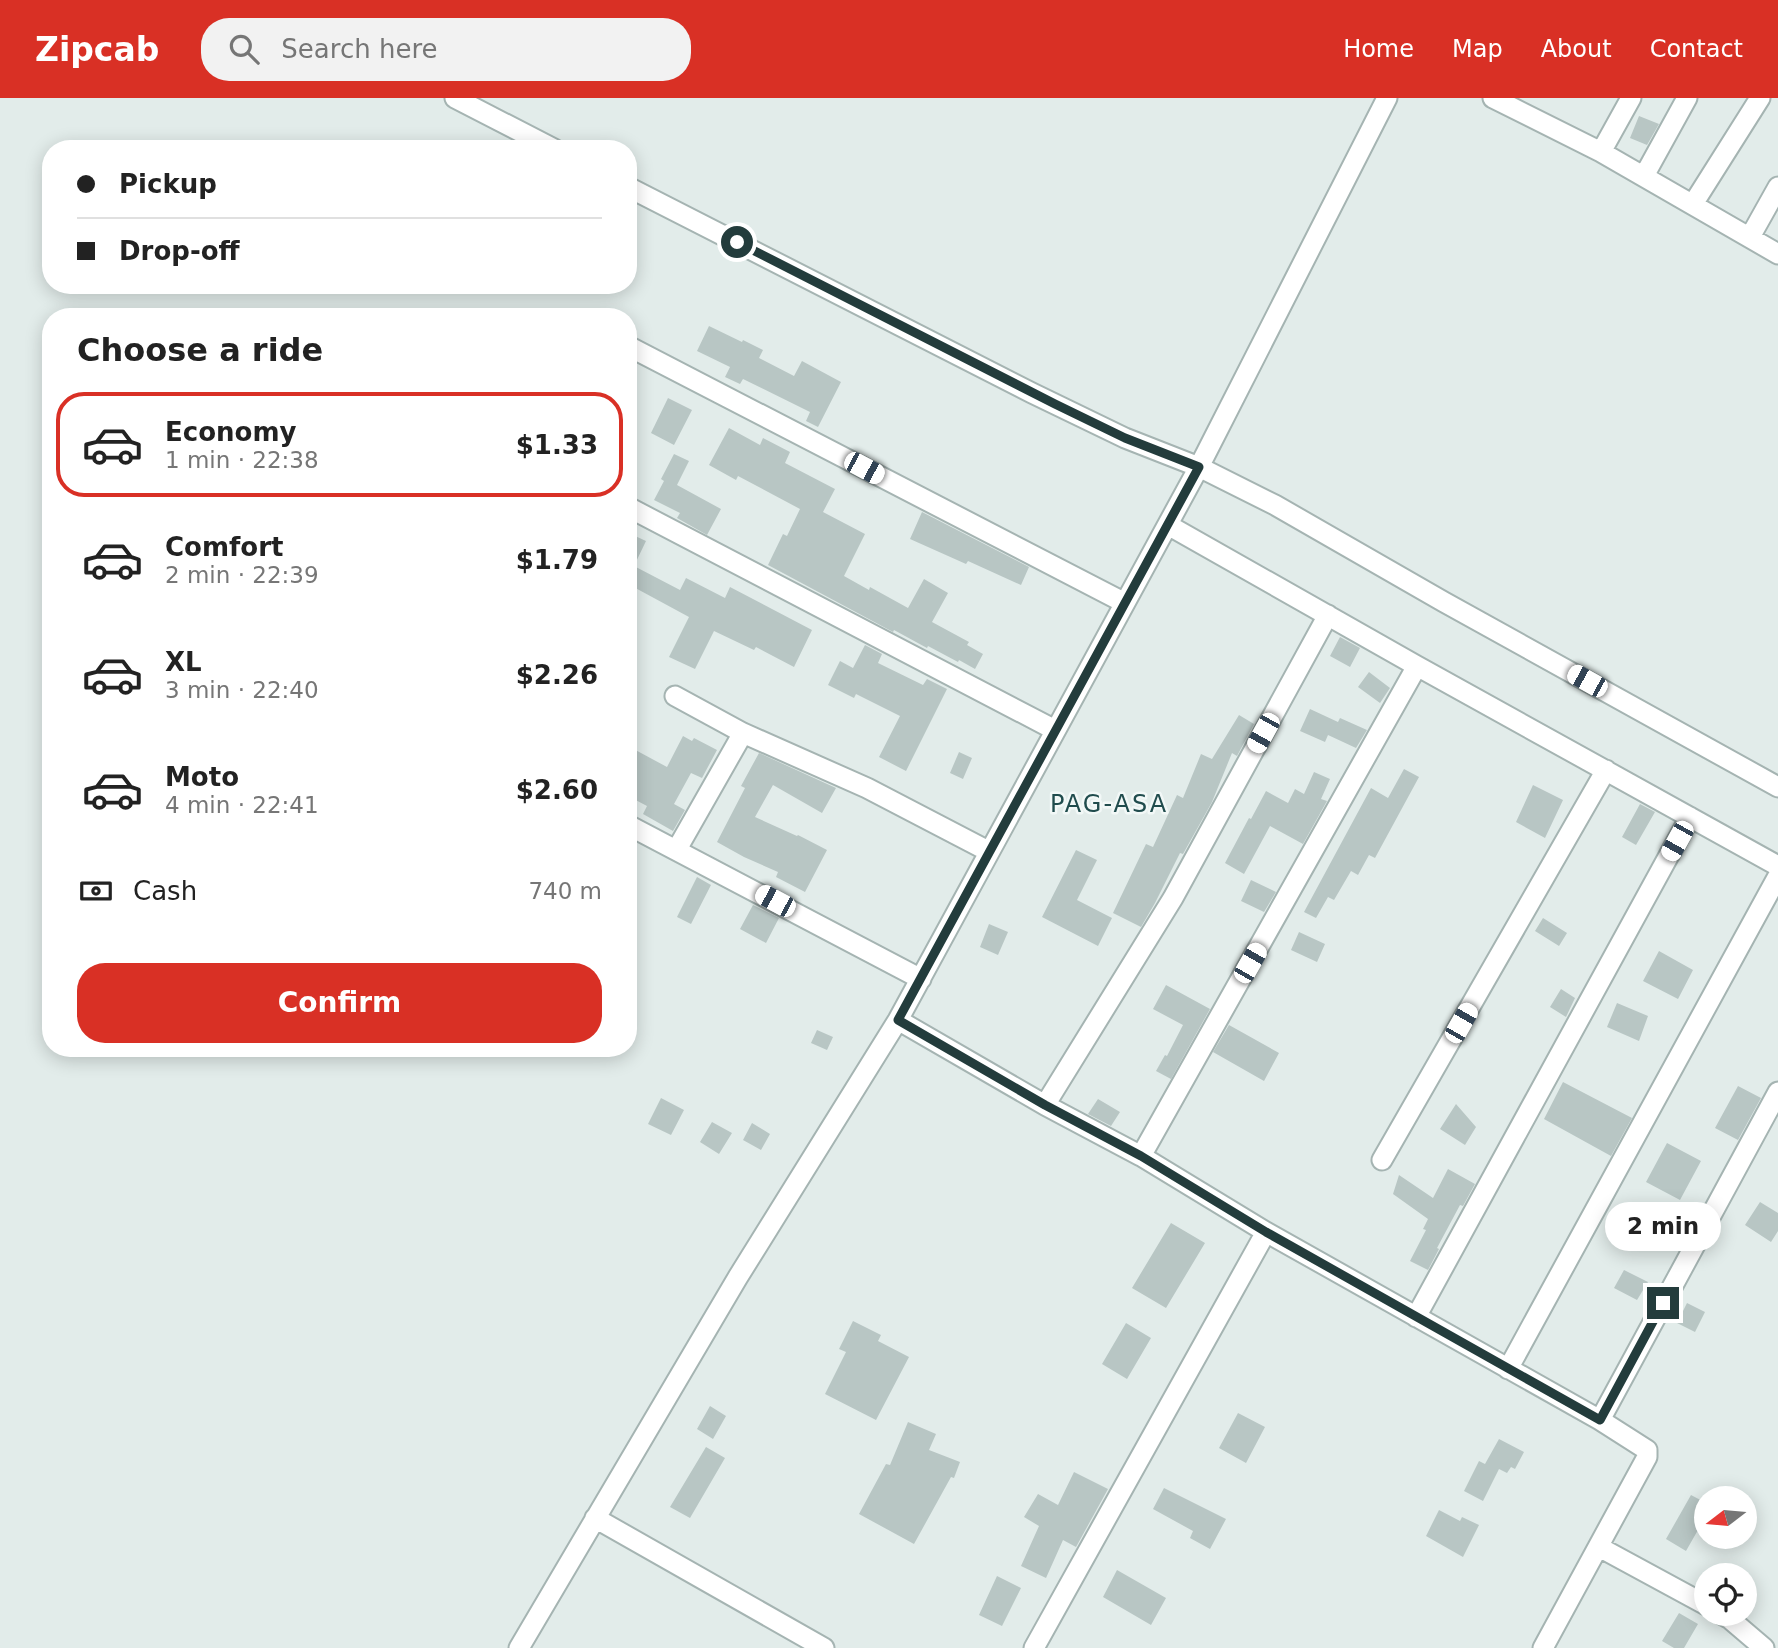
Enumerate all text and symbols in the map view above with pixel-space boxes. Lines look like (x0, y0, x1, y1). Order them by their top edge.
search box (201, 18, 691, 81)
text: Zipcab (35, 30, 159, 69)
icon: search (225, 30, 263, 68)
text: Search here (281, 34, 438, 64)
text: Home (1343, 35, 1414, 63)
text: Map (1452, 35, 1503, 63)
text: About (1541, 35, 1612, 63)
text: Contact (1650, 35, 1743, 63)
text: Pickup (119, 169, 217, 199)
route start (721, 226, 753, 258)
text: Drop-off (119, 236, 240, 266)
text: Choose a ride (77, 331, 323, 369)
icon: car (81, 413, 144, 476)
text: Economy (165, 417, 296, 447)
text: $1.33 (516, 430, 598, 460)
text: 1 min · 22:38 (165, 447, 319, 473)
car (841, 449, 888, 487)
icon: car (81, 528, 144, 591)
text: Comfort (165, 532, 283, 562)
text: $1.79 (516, 545, 598, 575)
text: 2 min · 22:39 (165, 562, 319, 588)
icon: car (81, 643, 144, 706)
text: XL (165, 647, 202, 677)
text: $2.26 (516, 660, 598, 690)
car (1564, 662, 1611, 700)
text: 3 min · 22:40 (165, 677, 319, 703)
car (1244, 710, 1283, 756)
icon: car (81, 758, 144, 821)
text: Moto (165, 762, 239, 792)
text: $2.60 (516, 775, 598, 805)
district label: PAG-ASA (1050, 790, 1168, 818)
text: 4 min · 22:41 (165, 792, 319, 818)
car (1658, 818, 1697, 864)
icon: cash (77, 872, 115, 910)
text: Cash (133, 876, 197, 906)
text: 740 m (528, 878, 602, 904)
car (752, 882, 799, 920)
car (1231, 940, 1270, 986)
button: Confirm (77, 963, 602, 1043)
car (1442, 1000, 1481, 1046)
callout: 2 min (1605, 1202, 1721, 1250)
text: 2 min (1627, 1213, 1699, 1239)
route end (1647, 1287, 1679, 1319)
north arrow (1694, 1486, 1757, 1549)
map controls (1694, 1486, 1757, 1626)
button: locate (1694, 1563, 1757, 1626)

